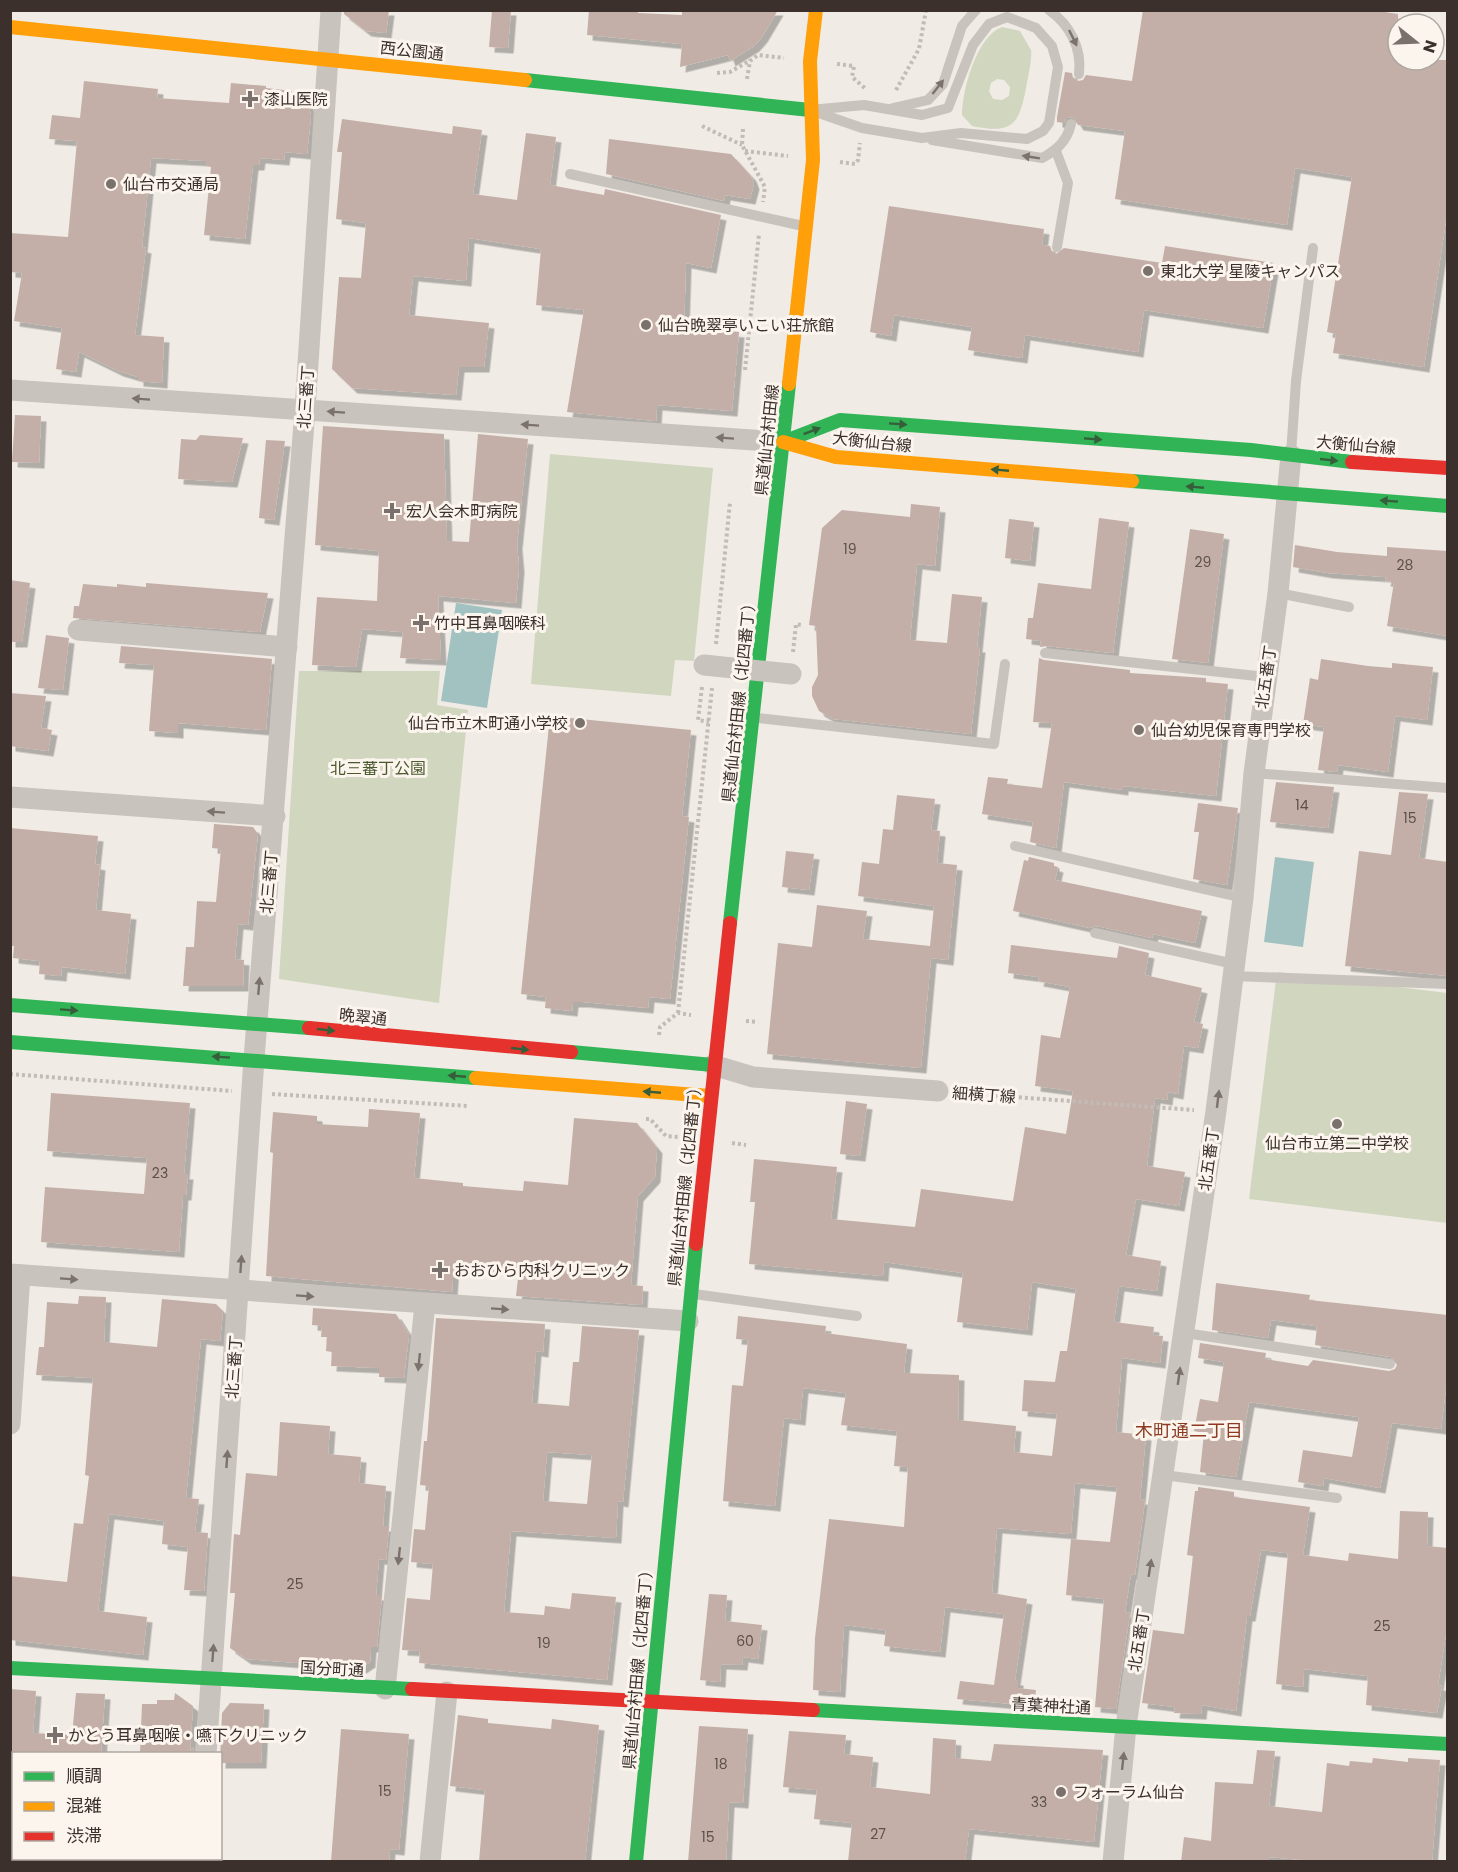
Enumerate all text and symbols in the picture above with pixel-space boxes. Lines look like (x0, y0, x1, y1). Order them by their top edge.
north arrow (1386, 12, 1446, 72)
one-way arrow (1067, 29, 1077, 47)
street label: 西公園通 (379, 36, 445, 66)
text: N (1417, 37, 1443, 56)
one-way arrow (932, 79, 945, 95)
place label: 漆山医院 (264, 88, 328, 111)
marker: 漆山医院 (241, 90, 259, 108)
one-way arrow (1021, 152, 1040, 161)
place label: 仙台市交通局 (123, 173, 219, 196)
marker: 仙台市交通局 (104, 177, 118, 191)
place label: 東北大学 星陵キャンパス (1160, 260, 1340, 283)
marker: 東北大学 星陵キャンパス (1141, 264, 1155, 278)
place label: 仙台晩翠亭いこい荘旅館 (658, 314, 834, 337)
marker: 仙台晩翠亭いこい荘旅館 (639, 318, 653, 332)
street label: 北三番丁 (292, 364, 320, 430)
street label: 県道仙台村田線 (750, 383, 784, 497)
one-way arrow (132, 394, 151, 404)
one-way arrow (326, 407, 345, 416)
one-way arrow (889, 419, 908, 429)
one-way arrow (521, 420, 540, 429)
one-way arrow (803, 425, 821, 435)
street label: 大衡仙台線 (831, 426, 913, 458)
street label: 大衡仙台線 (1315, 430, 1397, 460)
one-way arrow (716, 433, 735, 442)
one-way arrow (1083, 434, 1102, 443)
one-way arrow (1319, 455, 1338, 465)
one-way arrow (991, 466, 1010, 475)
one-way arrow (1185, 482, 1204, 491)
one-way arrow (1380, 497, 1399, 506)
place label: 宏人会木町病院 (406, 500, 518, 523)
marker: 宏人会木町病院 (383, 502, 401, 520)
house number: 19 (843, 539, 857, 559)
house number: 29 (1195, 552, 1211, 572)
house number: 28 (1397, 555, 1414, 575)
street label: 県道仙台村田線（北四番丁） (717, 594, 761, 804)
place label: 竹中耳鼻咽喉科 (434, 612, 546, 635)
marker: 竹中耳鼻咽喉科 (412, 614, 430, 632)
street label: 北五番丁 (1250, 644, 1282, 710)
place label: 仙台市立木町通小学校 (408, 712, 568, 735)
marker: 仙台市立木町通小学校 (573, 716, 587, 730)
place label: 仙台幼児保育専門学校 (1151, 719, 1311, 742)
marker: 仙台幼児保育専門学校 (1132, 723, 1146, 737)
park label: 北三蕃丁公園 (330, 757, 426, 780)
house number: 14 (1295, 795, 1309, 815)
one-way arrow (207, 807, 226, 816)
house number: 15 (1403, 808, 1417, 828)
street label: 北三番丁 (255, 849, 283, 915)
one-way arrow (255, 976, 264, 995)
street label: 晩翠通 (338, 1003, 388, 1031)
one-way arrow (59, 1005, 78, 1014)
one-way arrow (317, 1025, 336, 1035)
one-way arrow (511, 1044, 530, 1054)
one-way arrow (212, 1052, 231, 1062)
one-way arrow (448, 1071, 467, 1081)
street label: 県道仙台村田線（北四番丁） (663, 1078, 707, 1288)
street label: 細横丁線 (951, 1081, 1017, 1109)
one-way arrow (642, 1087, 661, 1096)
one-way arrow (1213, 1090, 1222, 1109)
marker: 仙台市立第二中学校 (1330, 1117, 1344, 1131)
street label: 北五番丁 (1193, 1126, 1225, 1192)
place label: 仙台市立第二中学校 (1265, 1132, 1409, 1155)
house number: 23 (152, 1163, 168, 1183)
one-way arrow (236, 1255, 246, 1274)
place label: おおひら内科クリニック (454, 1259, 630, 1282)
marker: おおひら内科クリニック (431, 1261, 449, 1279)
one-way arrow (59, 1274, 78, 1284)
one-way arrow (296, 1292, 315, 1301)
one-way arrow (490, 1304, 509, 1314)
street label: 北三番丁 (220, 1334, 248, 1400)
one-way arrow (414, 1352, 424, 1371)
one-way arrow (1174, 1366, 1183, 1385)
district label: 木町通二丁目 (1135, 1418, 1243, 1443)
one-way arrow (222, 1449, 232, 1468)
one-way arrow (394, 1546, 404, 1565)
one-way arrow (1146, 1559, 1155, 1578)
street label: 県道仙台村田線（北四番丁） (617, 1561, 659, 1771)
house number: 25 (287, 1574, 303, 1594)
street label: 北五番丁 (1123, 1607, 1155, 1673)
house number: 25 (1374, 1616, 1390, 1636)
house number: 60 (736, 1631, 754, 1651)
house number: 19 (537, 1633, 551, 1653)
one-way arrow (209, 1644, 218, 1663)
street label: 国分町通 (299, 1656, 365, 1682)
street label: 青葉神社通 (1010, 1692, 1092, 1720)
place label: かとう耳鼻咽喉・嚥下クリニック (68, 1724, 308, 1747)
marker: かとう耳鼻咽喉・嚥下クリニック (46, 1726, 64, 1744)
legend (12, 1752, 222, 1860)
one-way arrow (1118, 1752, 1128, 1771)
house number: 18 (714, 1754, 728, 1774)
text: 順調 (66, 1763, 102, 1788)
house number: 15 (378, 1781, 392, 1801)
place label: フォーラム仙台 (1073, 1781, 1185, 1804)
marker: フォーラム仙台 (1054, 1785, 1068, 1799)
house number: 33 (1031, 1792, 1047, 1812)
text: 混雑 (66, 1793, 102, 1818)
text: 渋滞 (66, 1823, 102, 1848)
house number: 27 (870, 1824, 886, 1844)
house number: 15 (701, 1827, 715, 1847)

